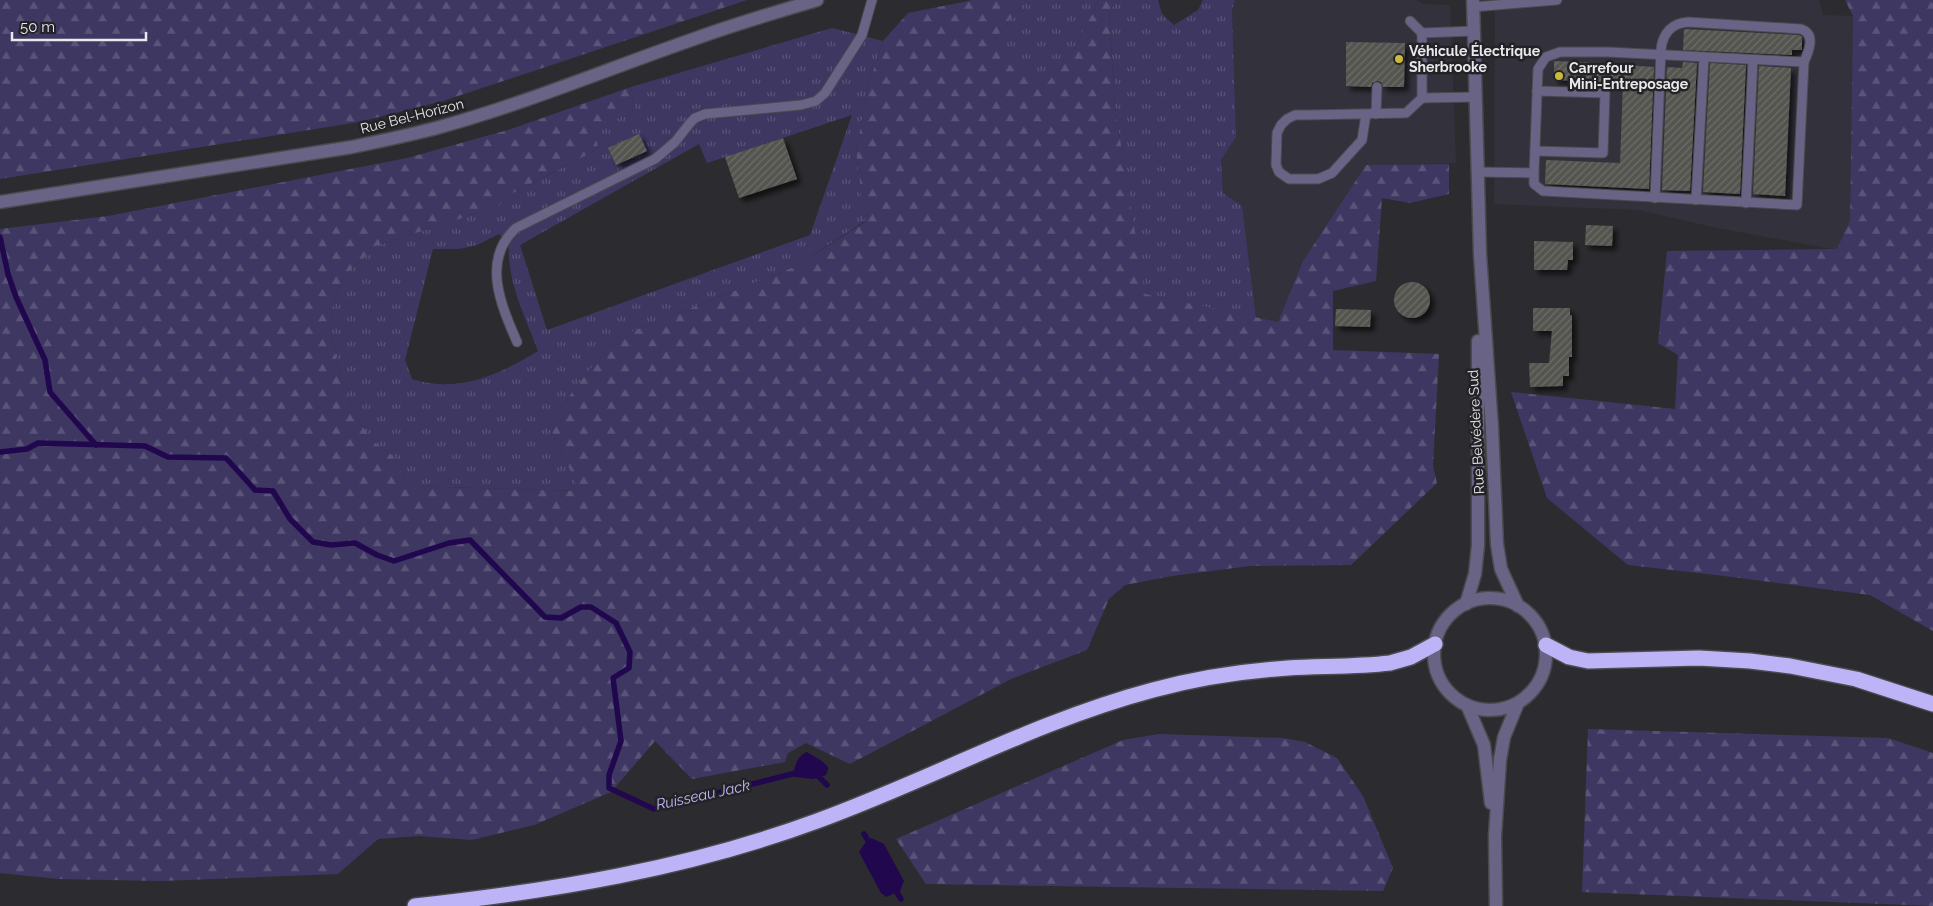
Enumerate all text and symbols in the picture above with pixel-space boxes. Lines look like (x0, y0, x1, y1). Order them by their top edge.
scale bar (12, 10, 146, 42)
text: 50 m (20, 18, 55, 36)
place label: Véhicule Électrique Sherbrooke (1409, 42, 1541, 75)
marker: Véhicule Électrique Sherbrooke (1393, 53, 1405, 65)
place label: Carrefour Mini-Entreposage (1569, 60, 1689, 92)
marker: Carrefour Mini-Entreposage (1553, 70, 1565, 82)
street label: Rue Bel-Horizon (359, 95, 465, 137)
street label: Rue Belvédère Sud (1465, 369, 1487, 495)
water label: Ruisseau Jack (654, 776, 752, 814)

